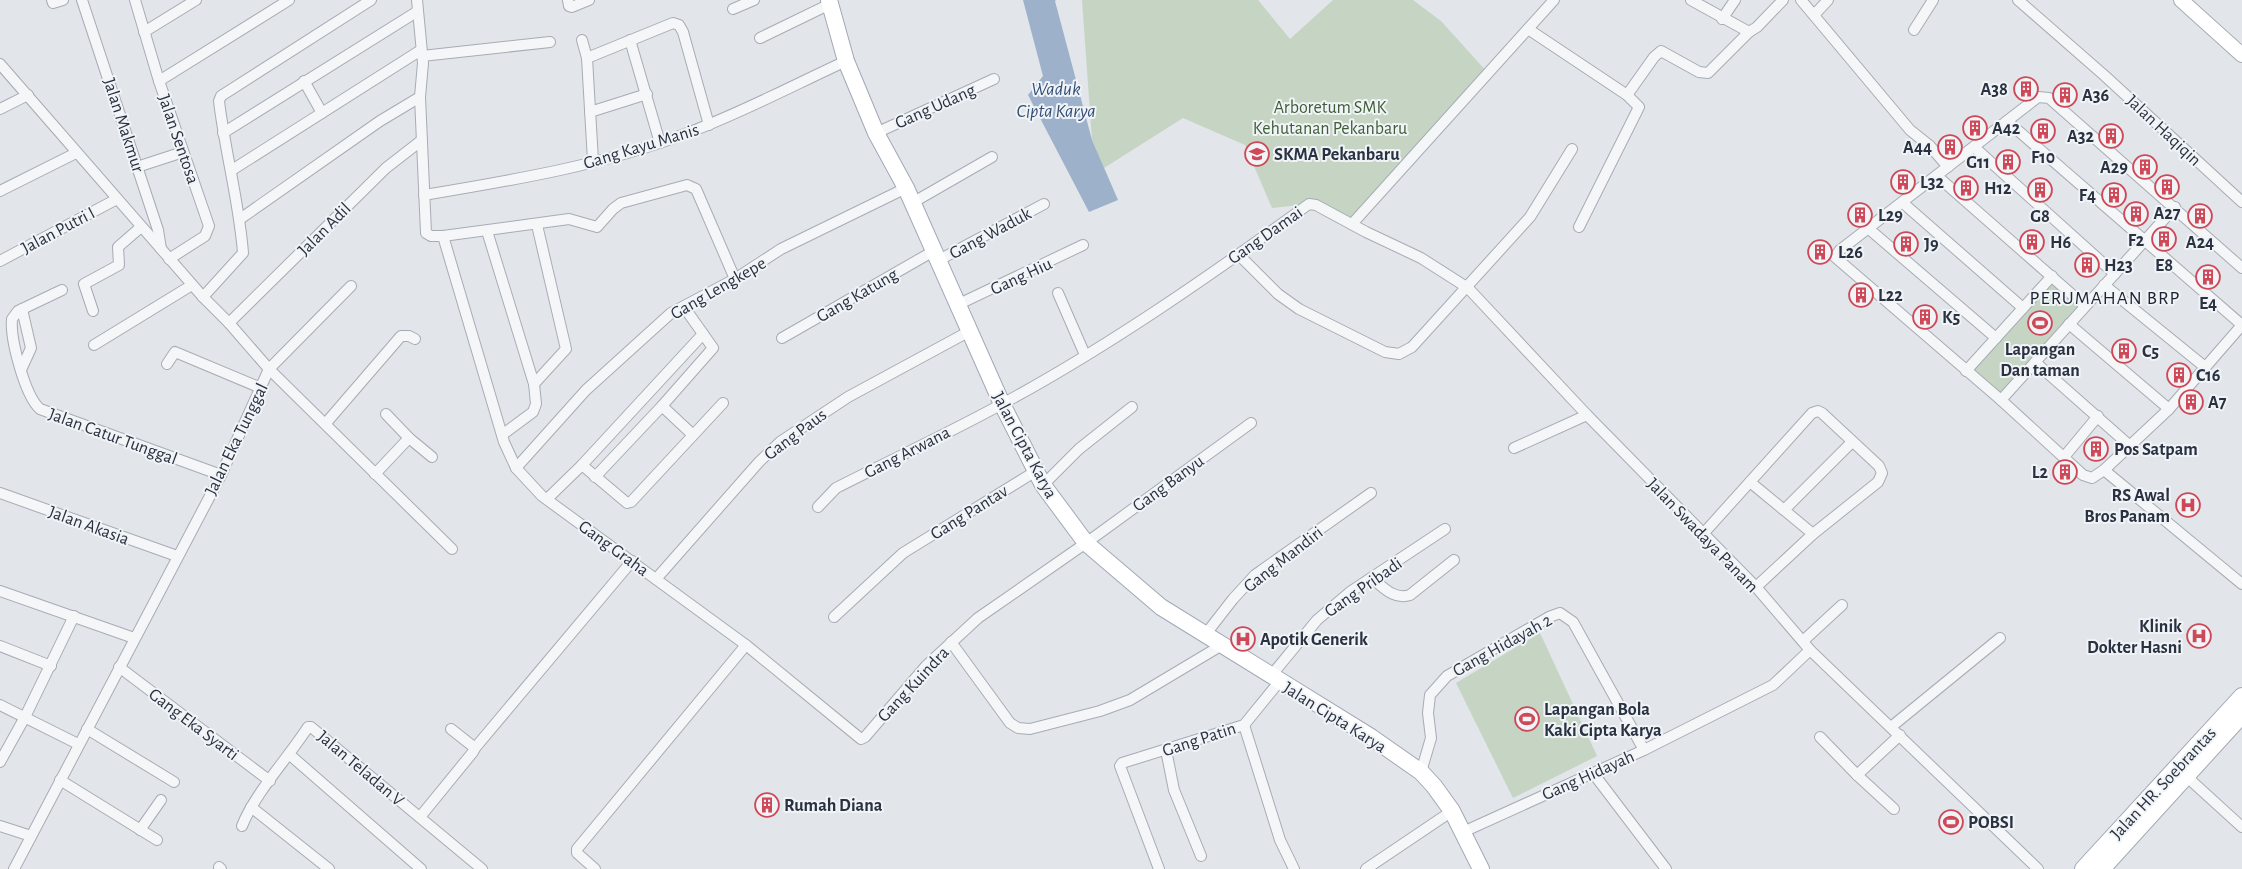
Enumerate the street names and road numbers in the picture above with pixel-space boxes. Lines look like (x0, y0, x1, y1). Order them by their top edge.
street label: Jalan Makmur (99, 76, 147, 175)
street label: Gang Udang (892, 81, 979, 133)
street label: Jalan Sentosa (154, 92, 202, 186)
street label: Jalan Haqiqin (2122, 92, 2204, 170)
street label: Gang Kayu Manis (581, 121, 701, 173)
street label: Jalan Adil (295, 200, 355, 260)
street label: Jalan Putri I (19, 204, 98, 258)
street label: Gang Waduk (947, 204, 1035, 263)
street label: Gang Damai (1225, 204, 1306, 268)
street label: Gang Lengkepe (668, 254, 769, 323)
street label: Gang Hiu (988, 255, 1055, 299)
street label: Gang Katung (814, 265, 901, 326)
street label: Jalan Eka Tunggal (202, 381, 272, 498)
street label: Jalan Cipta Karya (989, 389, 1060, 502)
street label: Jalan Catur Tunggal (46, 405, 179, 469)
street label: Gang Paus (761, 406, 830, 464)
street label: Gang Arwana (862, 424, 953, 482)
street label: Gang Banyu (1130, 452, 1208, 516)
street label: Jalan Swadaya Panam (1643, 475, 1761, 596)
street label: Gang Pantav (928, 482, 1012, 544)
street label: Jalan Akasia (46, 503, 131, 549)
street label: Gang Graha (575, 517, 652, 580)
street label: Gang Mandiri (1241, 523, 1327, 596)
street label: Gang Pribadi (1321, 555, 1406, 621)
street label: Gang Hidayah 2 (1450, 611, 1555, 680)
street label: Gang Kuindra (875, 644, 953, 726)
street label: Jalan Cipta Karya (1280, 679, 1389, 757)
street label: Gang Eka Syarti (145, 685, 242, 764)
street label: Gang Patin (1160, 720, 1238, 760)
street label: Jalan HR. Soebrantas (2107, 724, 2220, 843)
street label: Jalan Teladan V (314, 728, 408, 811)
street label: Gang Hidayah (1540, 748, 1637, 804)

